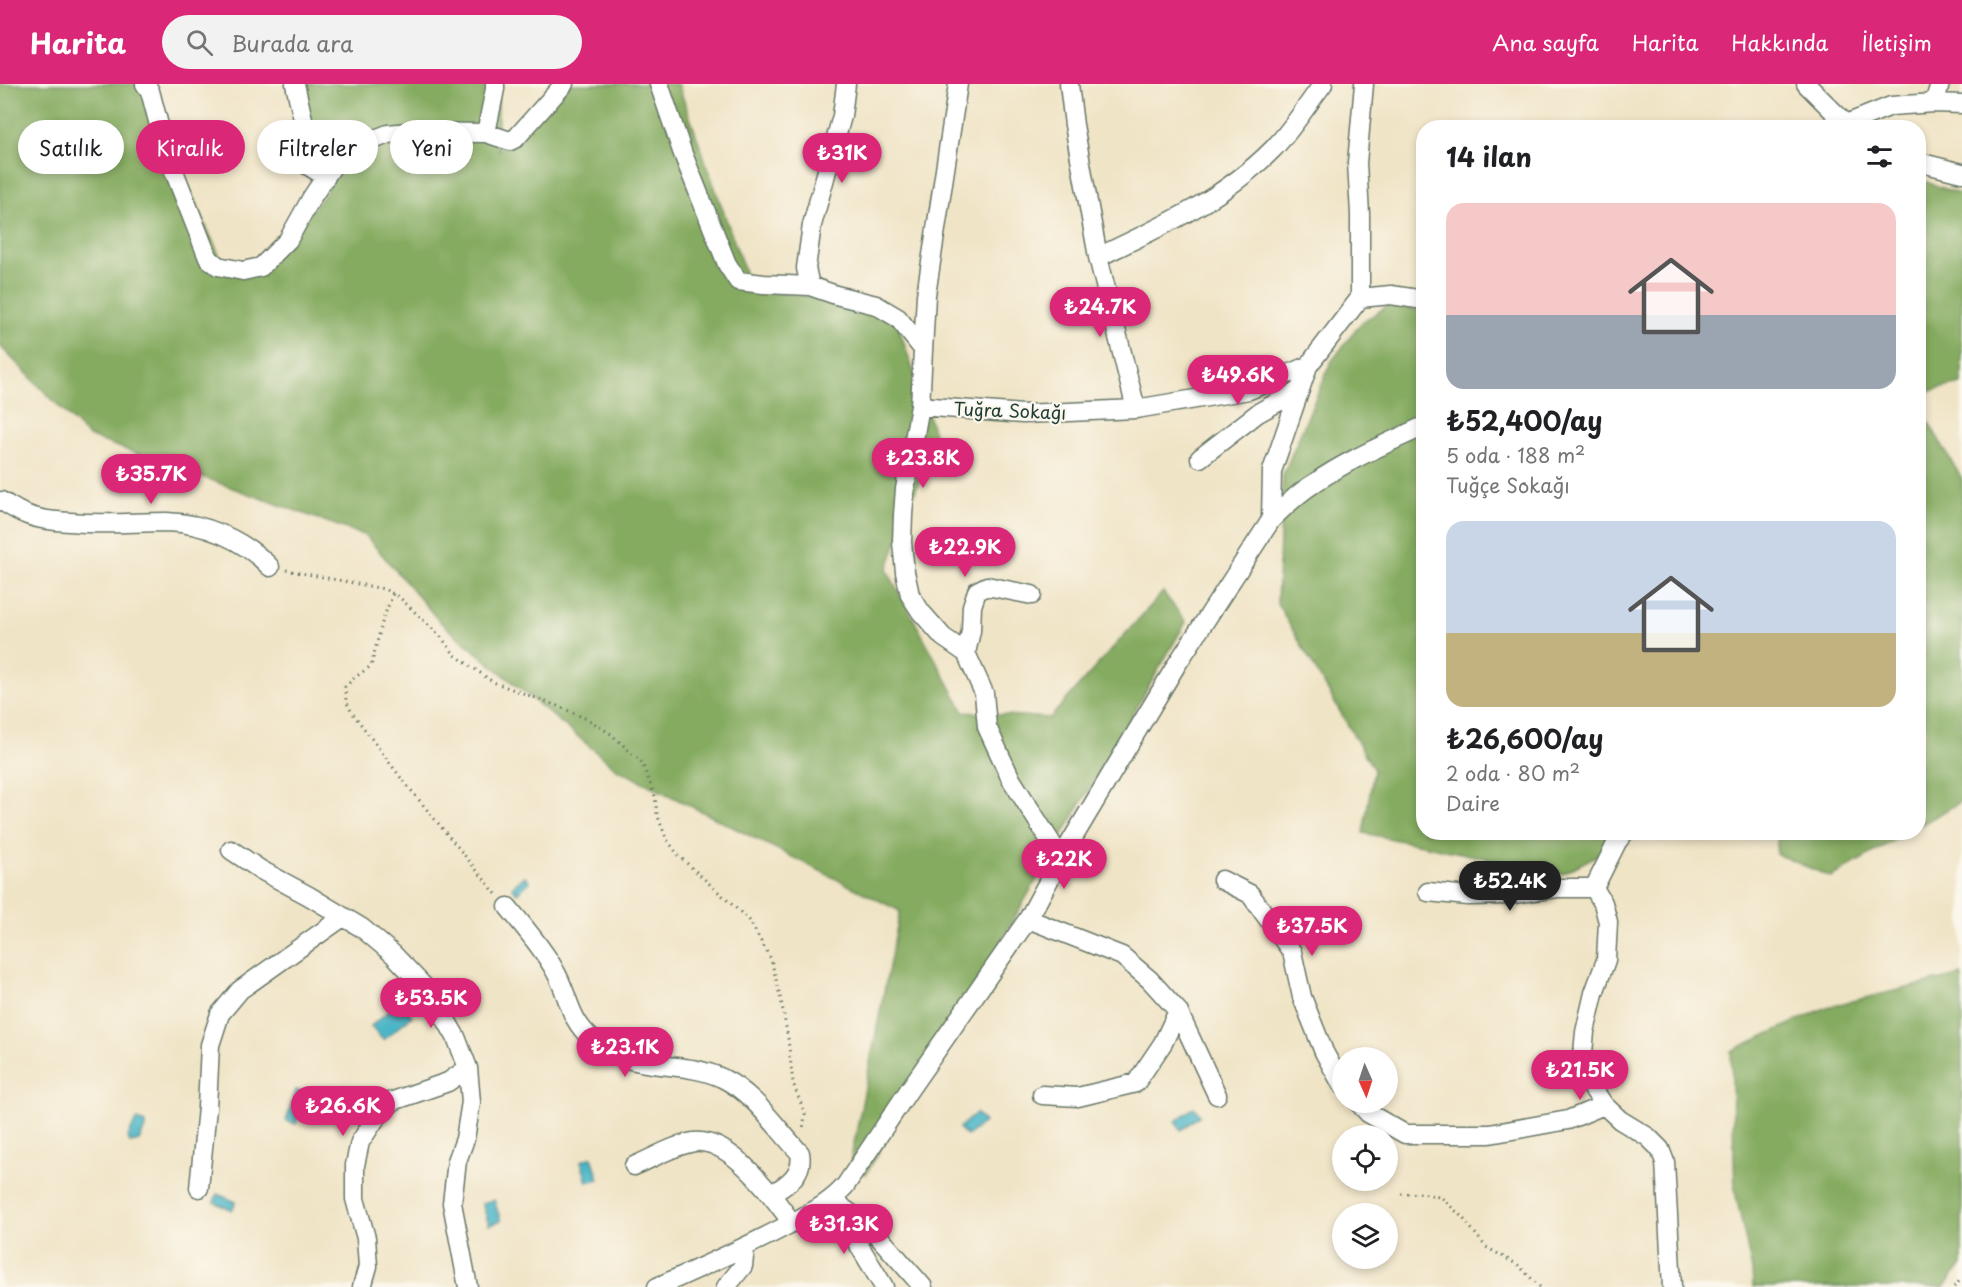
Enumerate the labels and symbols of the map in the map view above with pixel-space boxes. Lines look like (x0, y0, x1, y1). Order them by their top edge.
pin: ₺31K (806, 133, 878, 184)
pin: ₺24.7K (1051, 287, 1149, 338)
pin: ₺49.6K (1189, 355, 1287, 406)
street label: Tuğra Sokağı (953, 395, 1067, 425)
pin: ₺23.8K (874, 438, 972, 489)
pin: ₺35.7K (102, 454, 200, 505)
pin: ₺22.9K (916, 527, 1014, 578)
pin: ₺22K (1028, 839, 1100, 890)
pin: ₺52.4K (1461, 861, 1559, 912)
pin: ₺37.5K (1263, 906, 1361, 957)
pin: ₺53.5K (382, 978, 480, 1029)
pin: ₺23.1K (576, 1027, 674, 1078)
north arrow (1332, 1047, 1398, 1113)
pin: ₺21.5K (1531, 1050, 1629, 1101)
pin: ₺26.6K (294, 1086, 392, 1137)
pin: ₺31.3K (795, 1204, 893, 1255)

